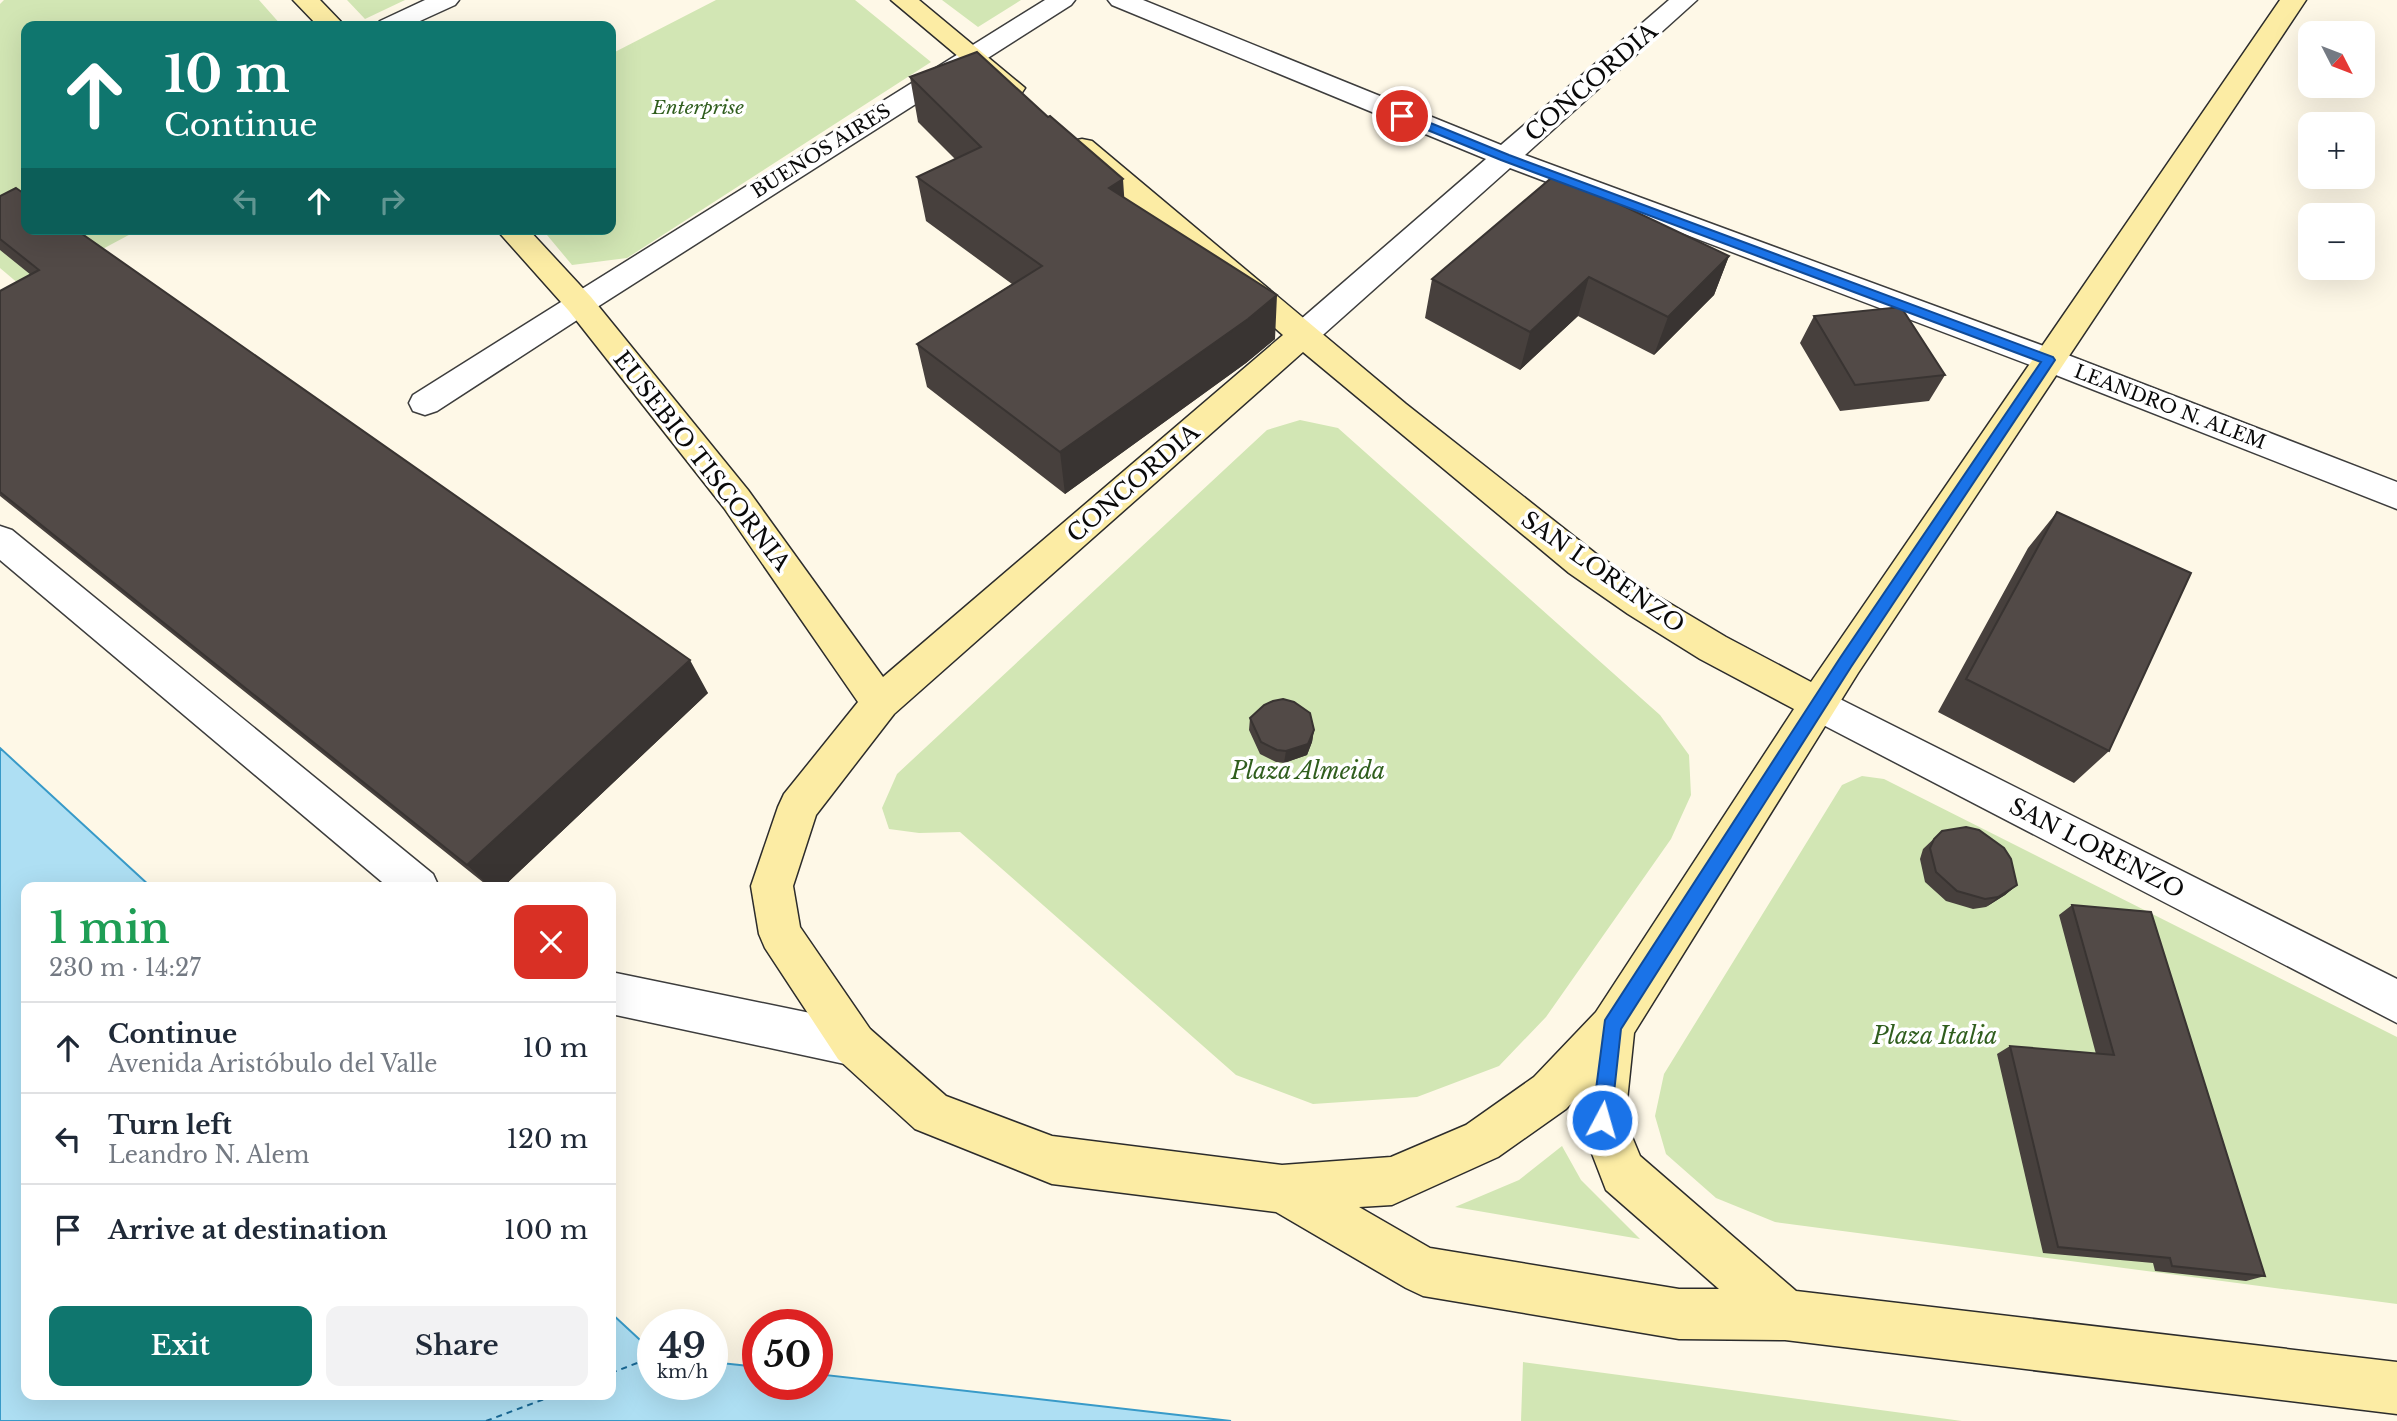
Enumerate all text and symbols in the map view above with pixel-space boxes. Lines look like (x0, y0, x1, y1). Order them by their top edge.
street label: CONCORDIA (1519, 16, 1664, 147)
north arrow (2298, 21, 2375, 98)
map controls (2298, 21, 2375, 280)
text: 10 m (164, 44, 290, 105)
icon: ahead (49, 49, 140, 140)
pin (1372, 86, 1432, 146)
park label: Enterprise (651, 96, 744, 119)
icon: arrive (1383, 97, 1421, 135)
street label: BUENOS AIRES (747, 99, 895, 203)
text: Continue (164, 105, 317, 145)
button: + (2298, 112, 2375, 189)
icon: left (227, 182, 265, 220)
icon: ahead (300, 182, 338, 220)
icon: right (373, 182, 411, 220)
button: − (2298, 203, 2375, 280)
street label: EUSEBIO TISCORNIA (607, 346, 797, 577)
street label: LEANDRO N. ALEM (2071, 360, 2269, 454)
street label: CONCORDIA (1061, 417, 1206, 548)
street label: SAN LORENZO (1516, 505, 1690, 639)
park label: Plaza Almeida (1230, 757, 1385, 785)
street label: SAN LORENZO (2005, 792, 2189, 904)
text: 1 min (49, 902, 170, 954)
button: close (514, 905, 588, 979)
text: 230 m · 14:27 (49, 954, 201, 982)
text: Continue (108, 1018, 237, 1050)
park label: Plaza Italia (1872, 1022, 1997, 1050)
icon: ahead (49, 1029, 87, 1067)
text: 10 m (522, 1032, 588, 1064)
text: Avenida Aristóbulo del Valle (108, 1050, 437, 1078)
position arrow (1565, 1083, 1639, 1157)
text: Turn left (108, 1109, 232, 1141)
icon: left (49, 1120, 87, 1158)
text: 120 m (506, 1123, 588, 1155)
text: Leandro N. Alem (108, 1141, 309, 1169)
icon: arrive (49, 1211, 87, 1249)
text: Arrive at destination (108, 1214, 388, 1246)
text: 100 m (504, 1214, 588, 1246)
button: Exit (49, 1306, 312, 1386)
button: Share (326, 1306, 588, 1386)
speed limit sign: 50 (742, 1309, 833, 1400)
text: 49 (659, 1324, 706, 1367)
text: km/h (657, 1361, 708, 1383)

